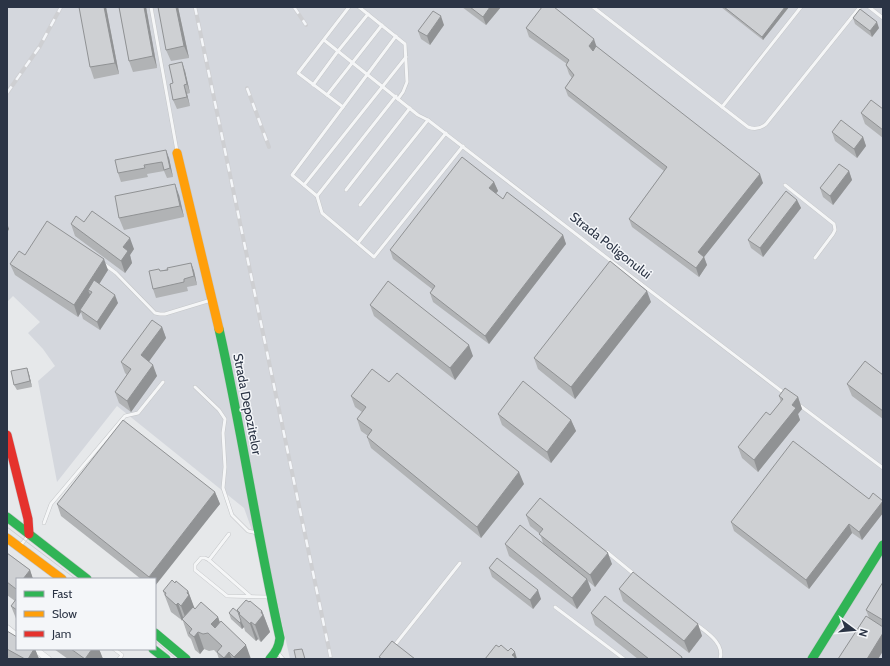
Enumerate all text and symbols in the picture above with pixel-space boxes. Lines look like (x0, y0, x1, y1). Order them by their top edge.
street label: Strada Poligonului (567, 208, 655, 282)
street label: Strada Depozitelor (230, 352, 266, 457)
legend (16, 578, 156, 650)
text: Fast (52, 586, 72, 601)
text: Slow (52, 606, 77, 621)
north arrow (834, 610, 874, 650)
text: Jam (51, 626, 71, 641)
text: N (856, 627, 871, 638)

